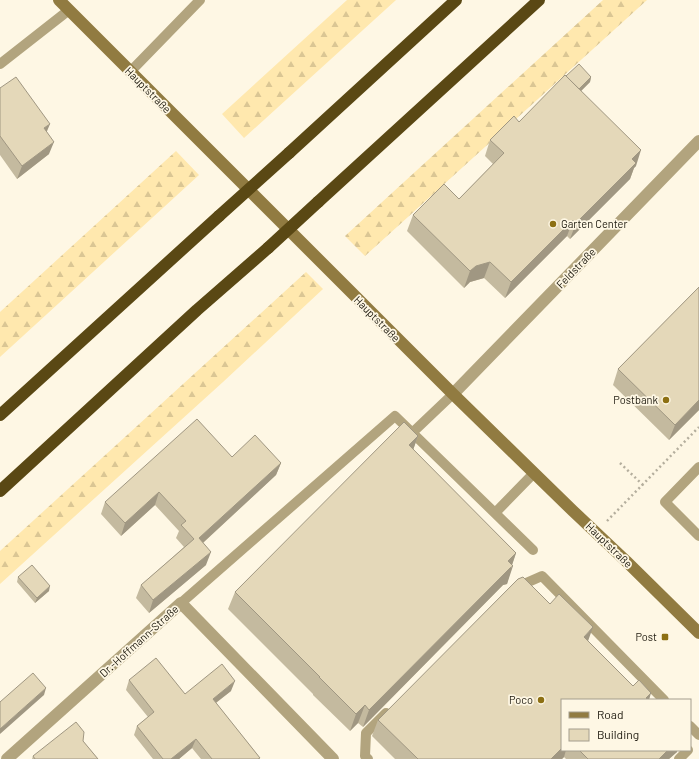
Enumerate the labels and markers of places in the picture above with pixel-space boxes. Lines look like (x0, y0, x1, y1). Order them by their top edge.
place label: Garten Center (561, 217, 627, 230)
marker: Garten Center (548, 219, 558, 229)
place label: Postbank (613, 393, 658, 406)
marker: Postbank (661, 395, 671, 405)
place label: Post (635, 630, 657, 643)
marker: Post (660, 632, 670, 642)
place label: Poco (509, 693, 533, 706)
marker: Poco (536, 695, 546, 705)

